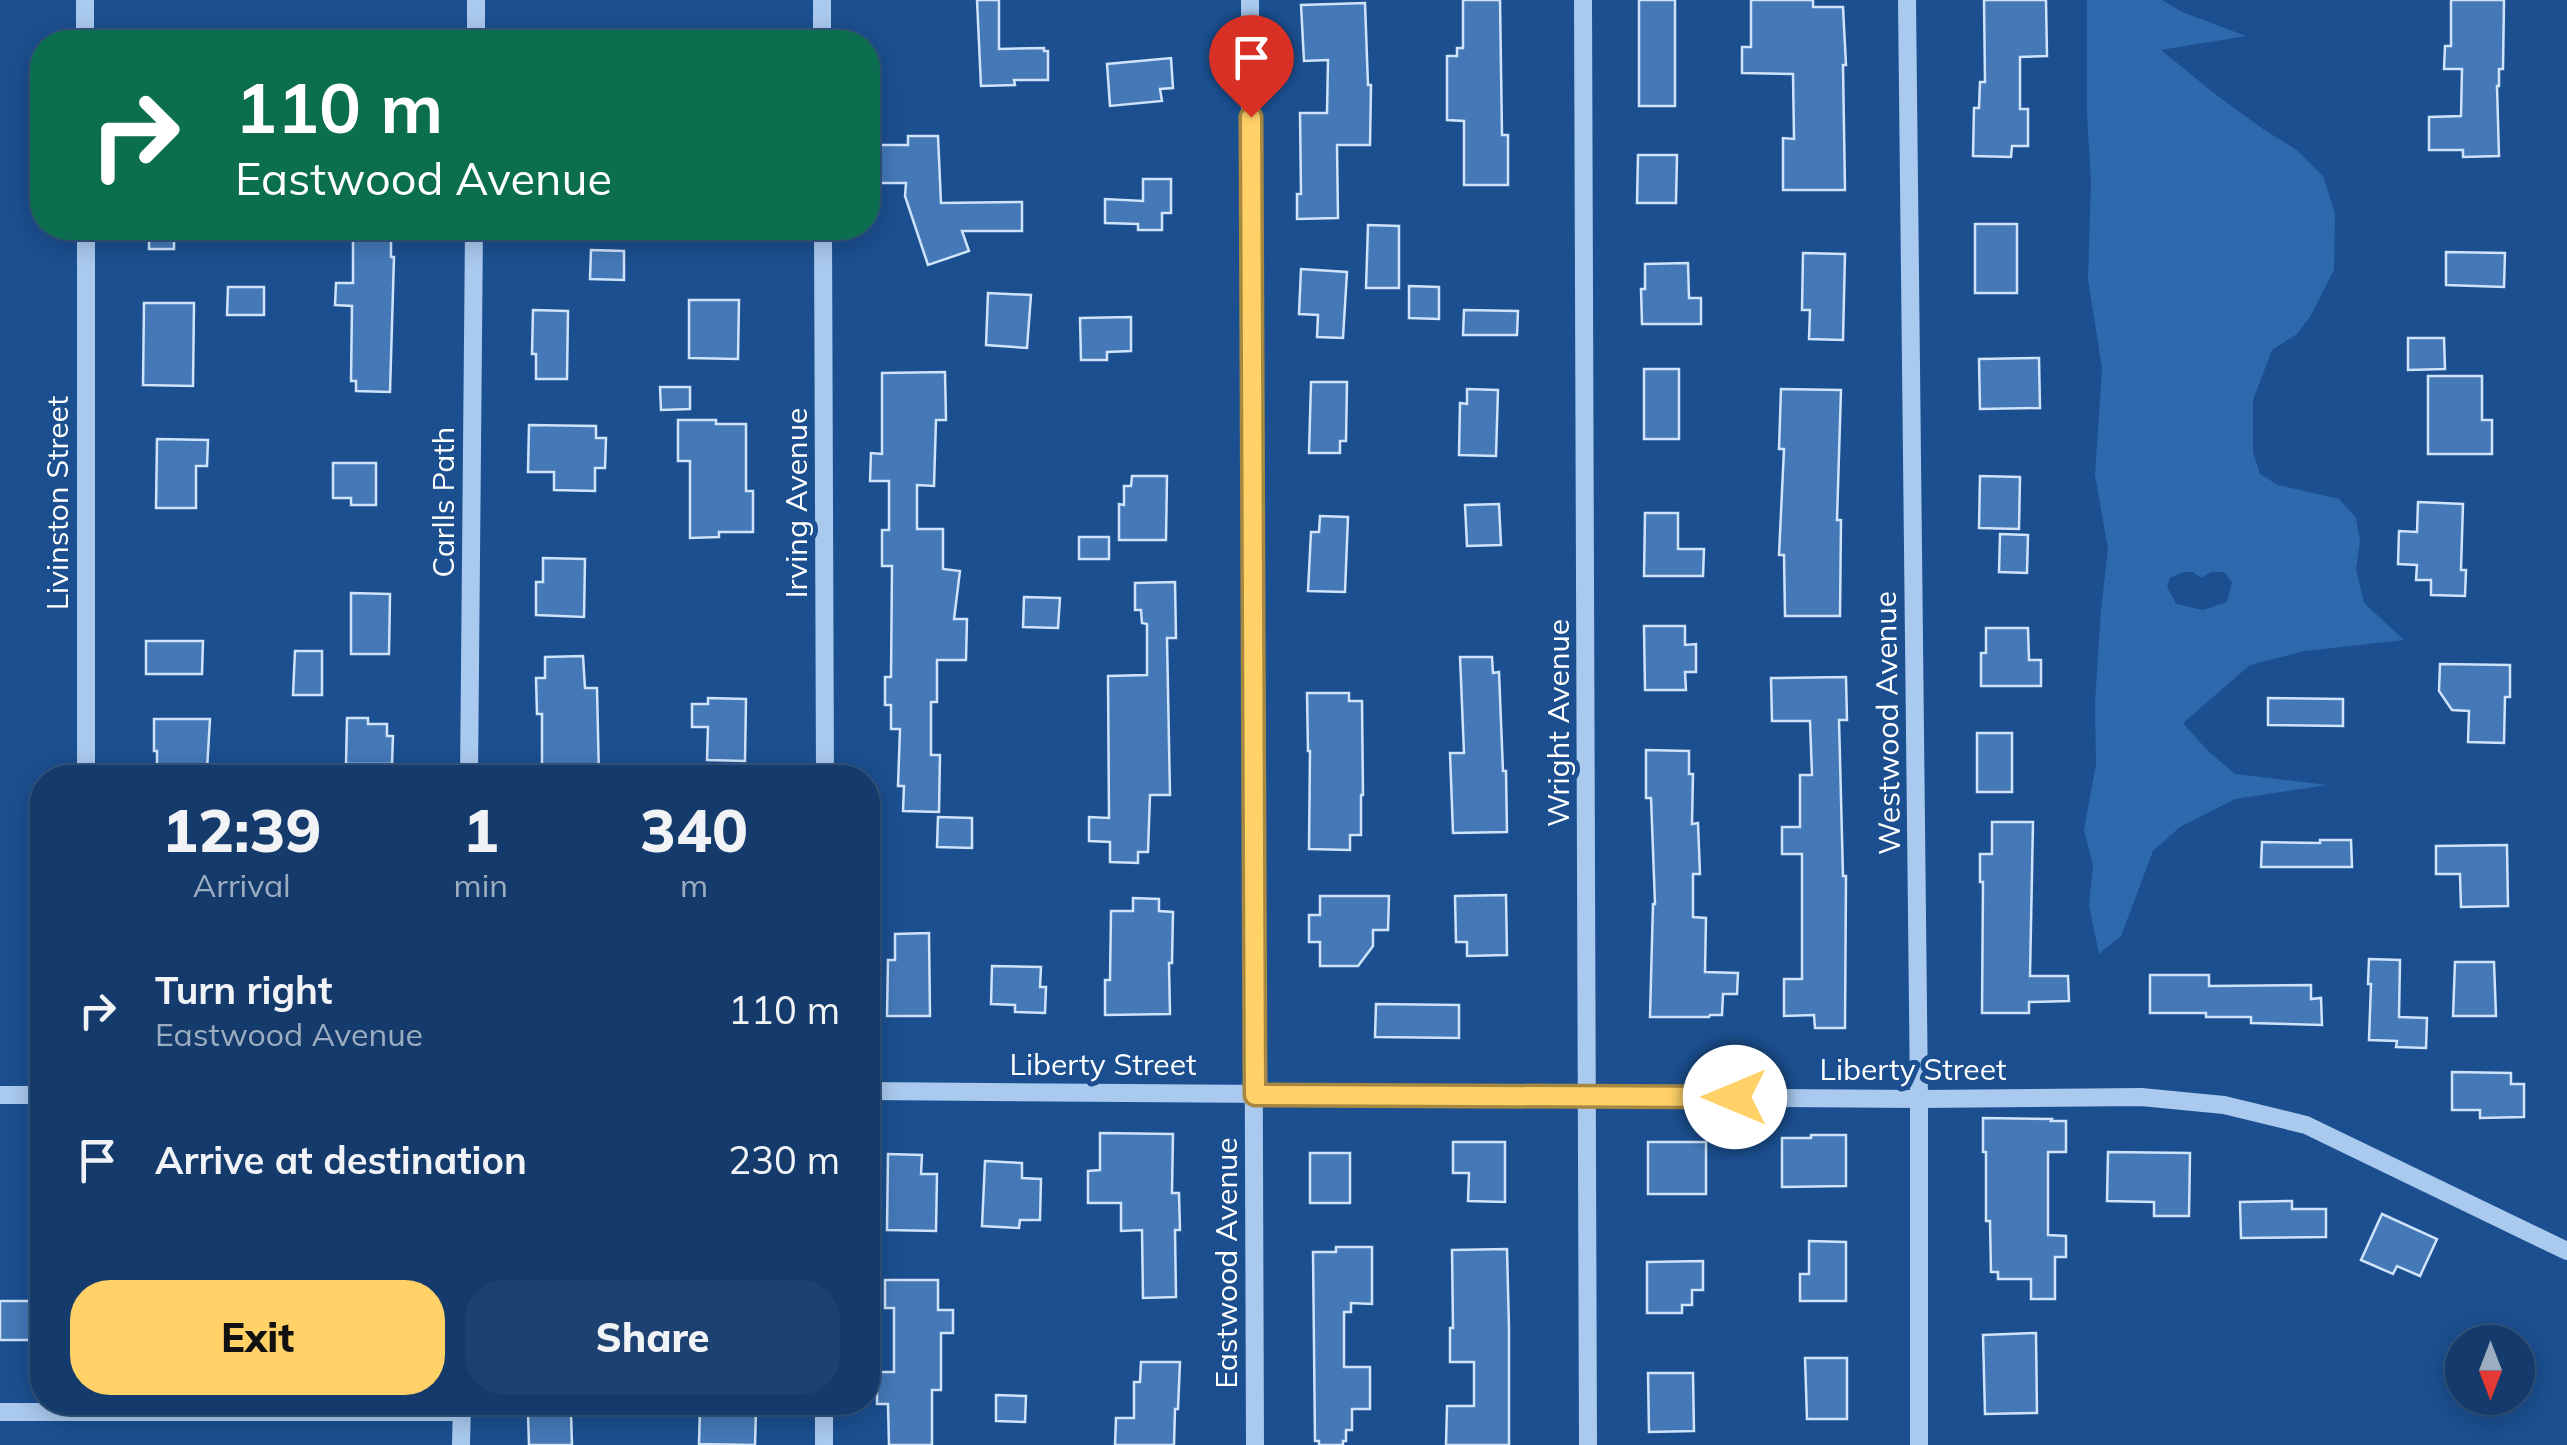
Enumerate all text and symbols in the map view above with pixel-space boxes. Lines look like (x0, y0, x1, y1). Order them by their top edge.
pin (1209, 15, 1294, 118)
icon: arrive (1224, 30, 1279, 85)
text: 110 m (235, 63, 443, 151)
icon: right (70, 70, 200, 200)
text: Eastwood Avenue (235, 150, 612, 206)
street label: Livinston Street (38, 396, 76, 610)
street label: Irving Avenue (777, 408, 815, 598)
street label: Carlls Path (424, 427, 462, 577)
street label: Westwood Avenue (1866, 591, 1908, 855)
street label: Wright Avenue (1539, 619, 1577, 827)
text: 12:39 (162, 792, 322, 867)
text: 1 (463, 792, 499, 867)
text: 340 (640, 792, 748, 867)
text: Arrival (193, 865, 291, 905)
text: min (454, 865, 508, 905)
text: m (680, 865, 708, 905)
text: Turn right (155, 966, 332, 1014)
icon: right (70, 983, 125, 1038)
text: 110 m (728, 986, 840, 1034)
text: Eastwood Avenue (155, 1014, 423, 1054)
street label: Liberty Street (1010, 1045, 1196, 1083)
position arrow (1683, 1045, 1787, 1149)
street label: Liberty Street (1820, 1050, 2006, 1088)
icon: arrive (70, 1133, 125, 1188)
text: Arrive at destination (155, 1136, 527, 1184)
text: 230 m (728, 1136, 840, 1184)
street label: Eastwood Avenue (1207, 1137, 1245, 1389)
button: Exit (70, 1280, 445, 1395)
button: Share (465, 1280, 840, 1395)
north arrow (2445, 1325, 2535, 1415)
map controls (2445, 1325, 2535, 1415)

